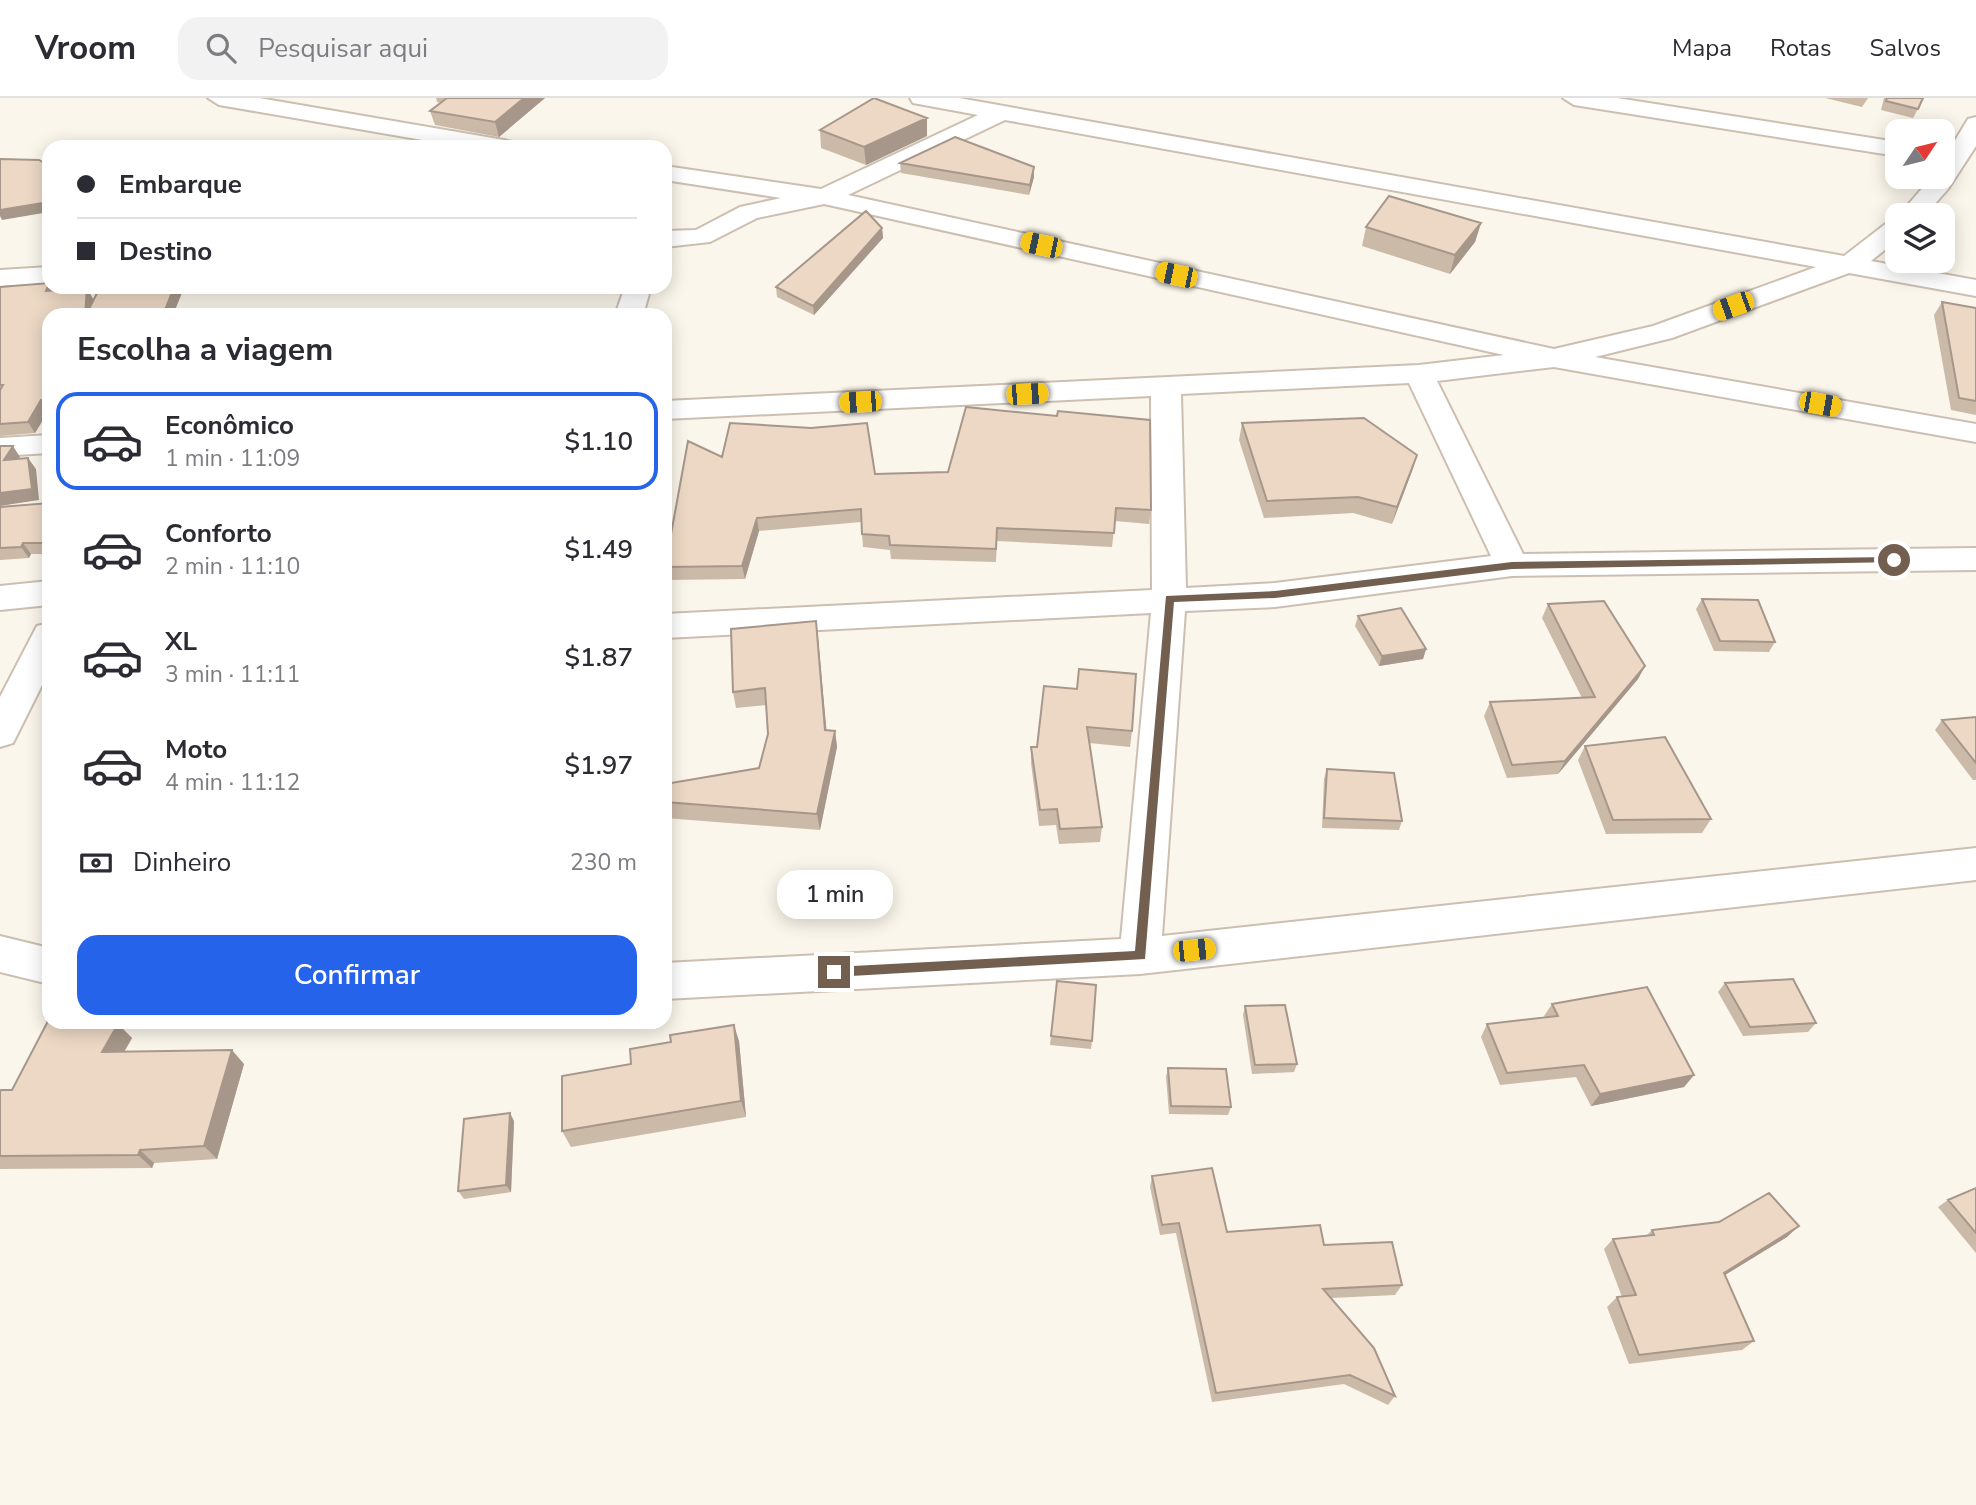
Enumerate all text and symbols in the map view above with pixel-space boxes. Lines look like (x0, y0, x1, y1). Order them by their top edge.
search box (178, 17, 668, 80)
text: Vroom (35, 26, 136, 71)
icon: search (202, 29, 240, 67)
text: Pesquisar aqui (258, 31, 428, 66)
text: Mapa (1672, 32, 1732, 64)
text: Rotas (1770, 32, 1832, 64)
text: Salvos (1870, 32, 1941, 64)
north arrow (1885, 119, 1955, 189)
map controls (1885, 119, 1955, 273)
text: Embarque (119, 167, 242, 202)
button: layers (1885, 203, 1955, 273)
car (1019, 230, 1064, 260)
text: Destino (119, 234, 212, 269)
car (1154, 260, 1199, 290)
car (1710, 289, 1757, 323)
text: Escolha a viagem (77, 328, 333, 371)
car (1006, 382, 1049, 406)
car (839, 390, 882, 414)
car (1798, 390, 1843, 418)
text: Econômico (165, 408, 294, 443)
icon: car (81, 410, 144, 473)
text: $1.10 (564, 424, 633, 459)
text: 1 min · 11:09 (165, 443, 300, 474)
text: Conforto (165, 516, 272, 551)
icon: car (81, 518, 144, 581)
text: $1.49 (564, 532, 633, 567)
route start (1878, 544, 1910, 576)
text: 2 min · 11:10 (165, 551, 300, 582)
text: XL (165, 624, 197, 659)
icon: car (81, 626, 144, 689)
text: $1.87 (564, 640, 633, 675)
text: 3 min · 11:11 (165, 659, 300, 690)
text: Moto (165, 732, 227, 767)
icon: car (81, 734, 144, 797)
text: $1.97 (564, 748, 633, 783)
text: 4 min · 11:12 (165, 767, 300, 798)
icon: cash (77, 844, 115, 882)
text: Dinheiro (133, 845, 231, 880)
text: 230 m (570, 847, 637, 878)
callout: 1 min (776, 870, 892, 920)
text: 1 min (806, 879, 864, 910)
button: Confirmar (77, 935, 637, 1015)
car (1173, 937, 1216, 963)
route end (818, 956, 850, 988)

